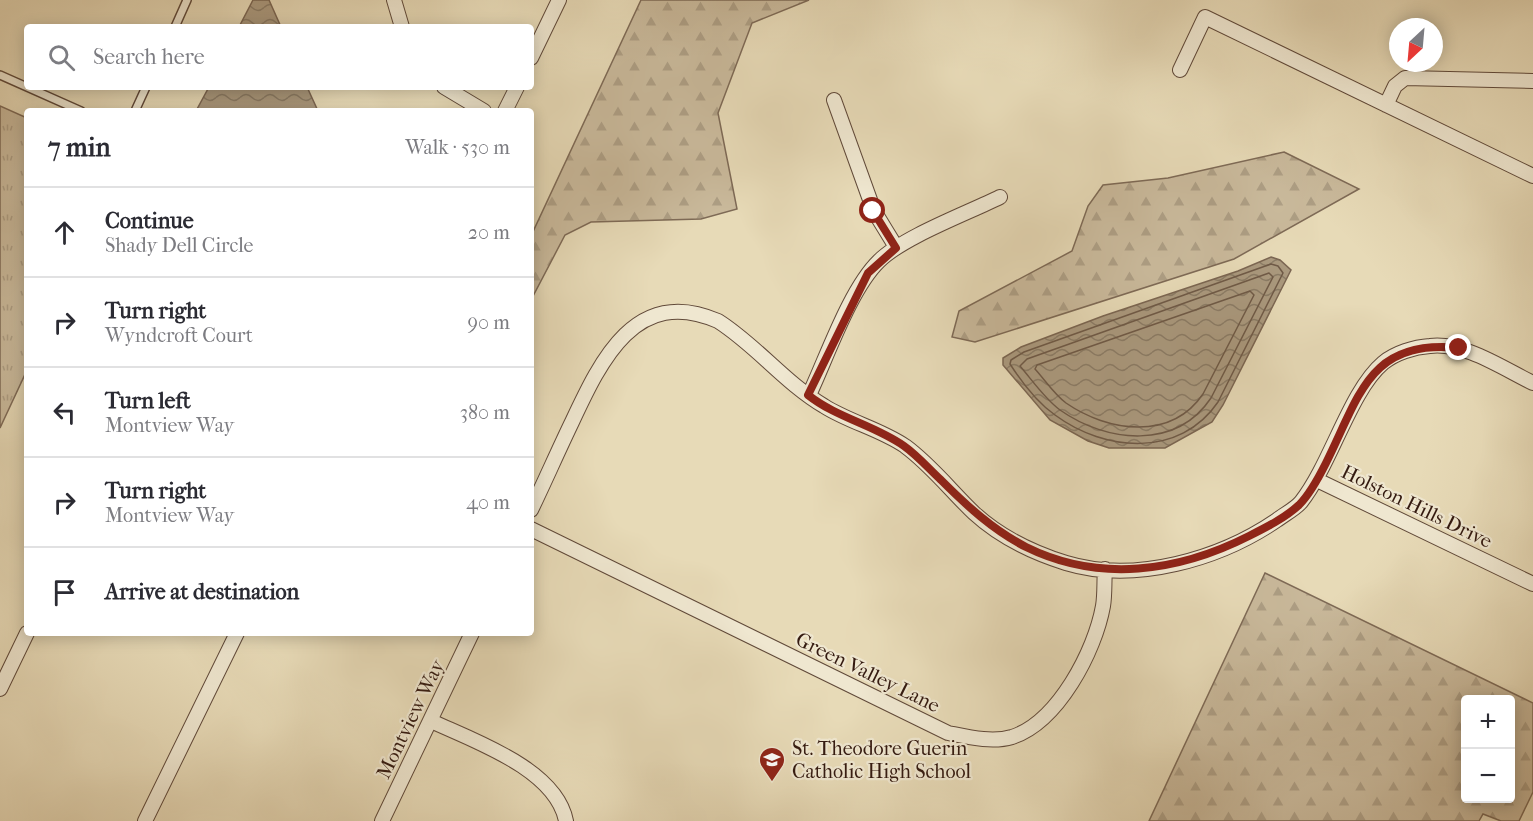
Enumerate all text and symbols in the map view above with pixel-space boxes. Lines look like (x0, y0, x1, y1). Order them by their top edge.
north arrow (1389, 18, 1443, 72)
search box (24, 24, 534, 90)
icon: search (45, 41, 78, 74)
text: Search here (93, 44, 205, 70)
text: 7 min (48, 132, 111, 163)
text: Walk · 530 m (405, 136, 510, 159)
route start (859, 197, 885, 223)
text: Continue (105, 208, 194, 234)
icon: ahead (48, 216, 81, 249)
text: 20 m (468, 221, 510, 244)
text: Shady Dell Circle (105, 234, 254, 257)
text: Turn right (105, 298, 206, 324)
icon: right (48, 306, 81, 339)
text: 90 m (468, 311, 510, 334)
text: Wyndcroft Court (105, 324, 253, 347)
route end (1445, 334, 1471, 360)
text: Turn left (105, 388, 191, 414)
icon: left (48, 396, 81, 429)
text: 380 m (460, 401, 510, 424)
text: Montview Way (105, 414, 234, 437)
street label: Holston Hills Drive (1338, 460, 1496, 553)
text: Turn right (105, 478, 206, 504)
icon: right (48, 486, 81, 519)
text: 40 m (466, 491, 510, 514)
text: Montview Way (105, 504, 234, 527)
icon: arrive (48, 576, 81, 609)
text: Arrive at destination (105, 579, 299, 605)
street label: Green Valley Lane (792, 628, 944, 717)
street label: Montview Way (372, 655, 450, 782)
map controls (1461, 695, 1515, 803)
button: + (1461, 695, 1515, 749)
place label: St. Theodore Guerin Catholic High School (792, 737, 972, 783)
school or university icon: St. Theodore Guerin Catholic High School (757, 745, 787, 783)
button: − (1461, 749, 1515, 803)

